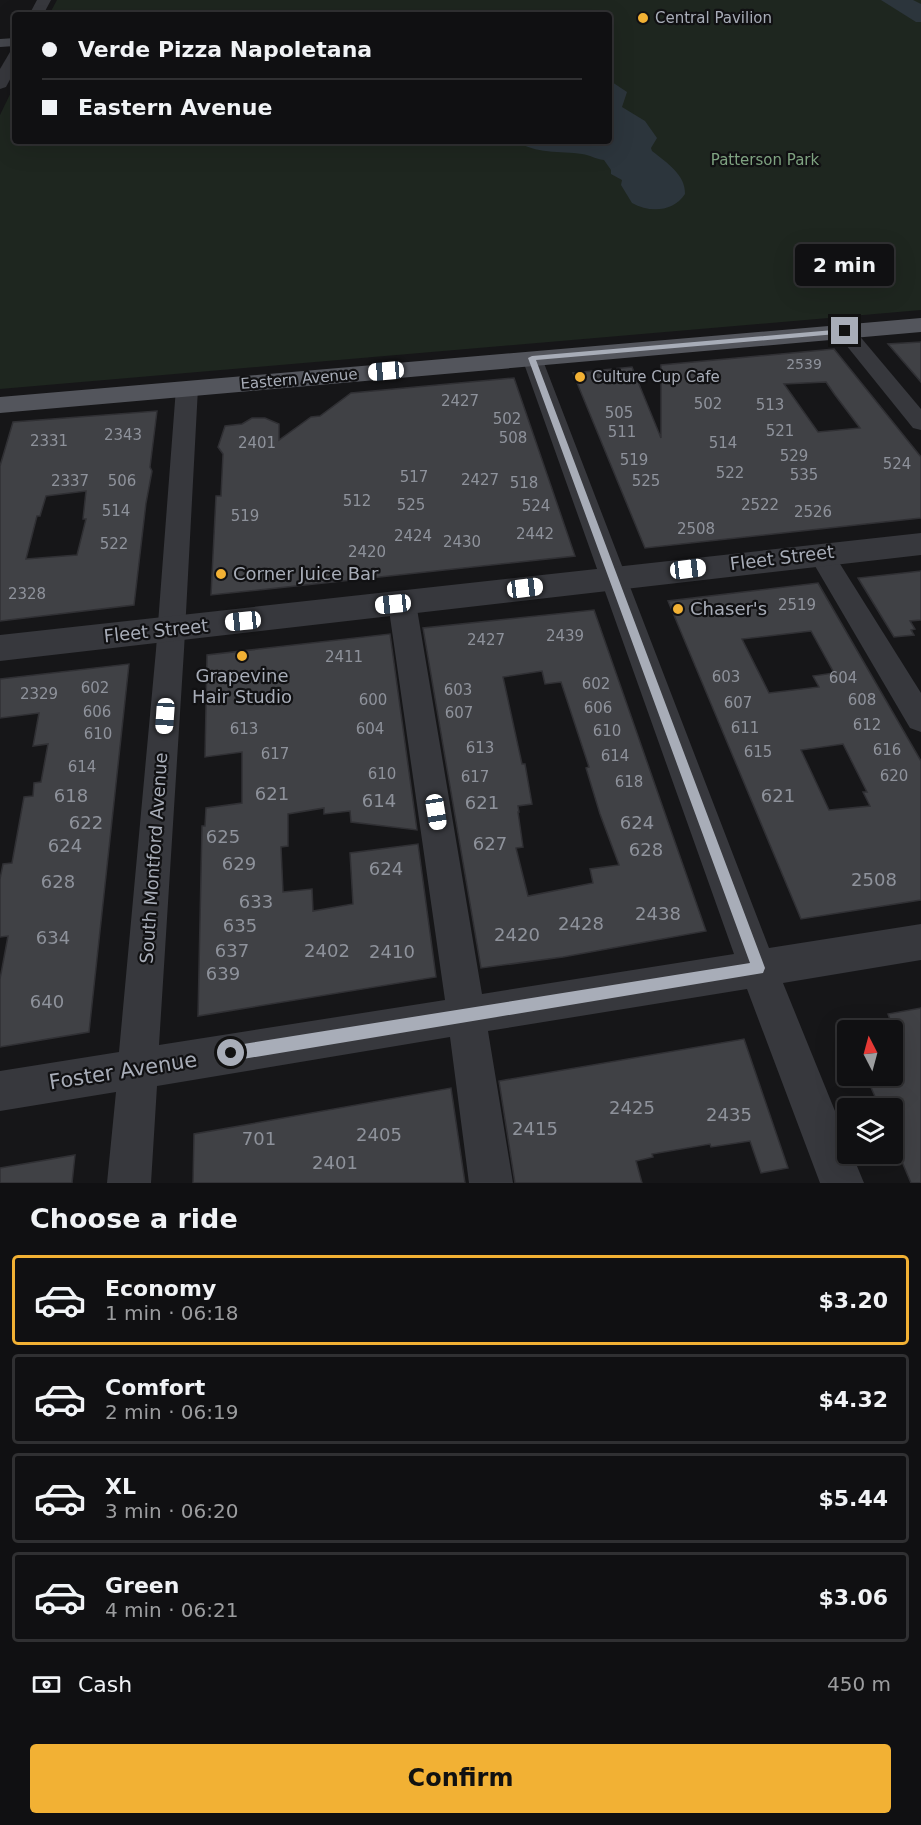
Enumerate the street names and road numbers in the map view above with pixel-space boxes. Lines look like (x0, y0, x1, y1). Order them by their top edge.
street label: Eastern Avenue (240, 365, 358, 393)
street label: Fleet Street (729, 541, 835, 574)
street label: Fleet Street (103, 615, 209, 646)
street label: South Montford Avenue (136, 752, 171, 964)
street label: Foster Avenue (47, 1047, 199, 1095)

